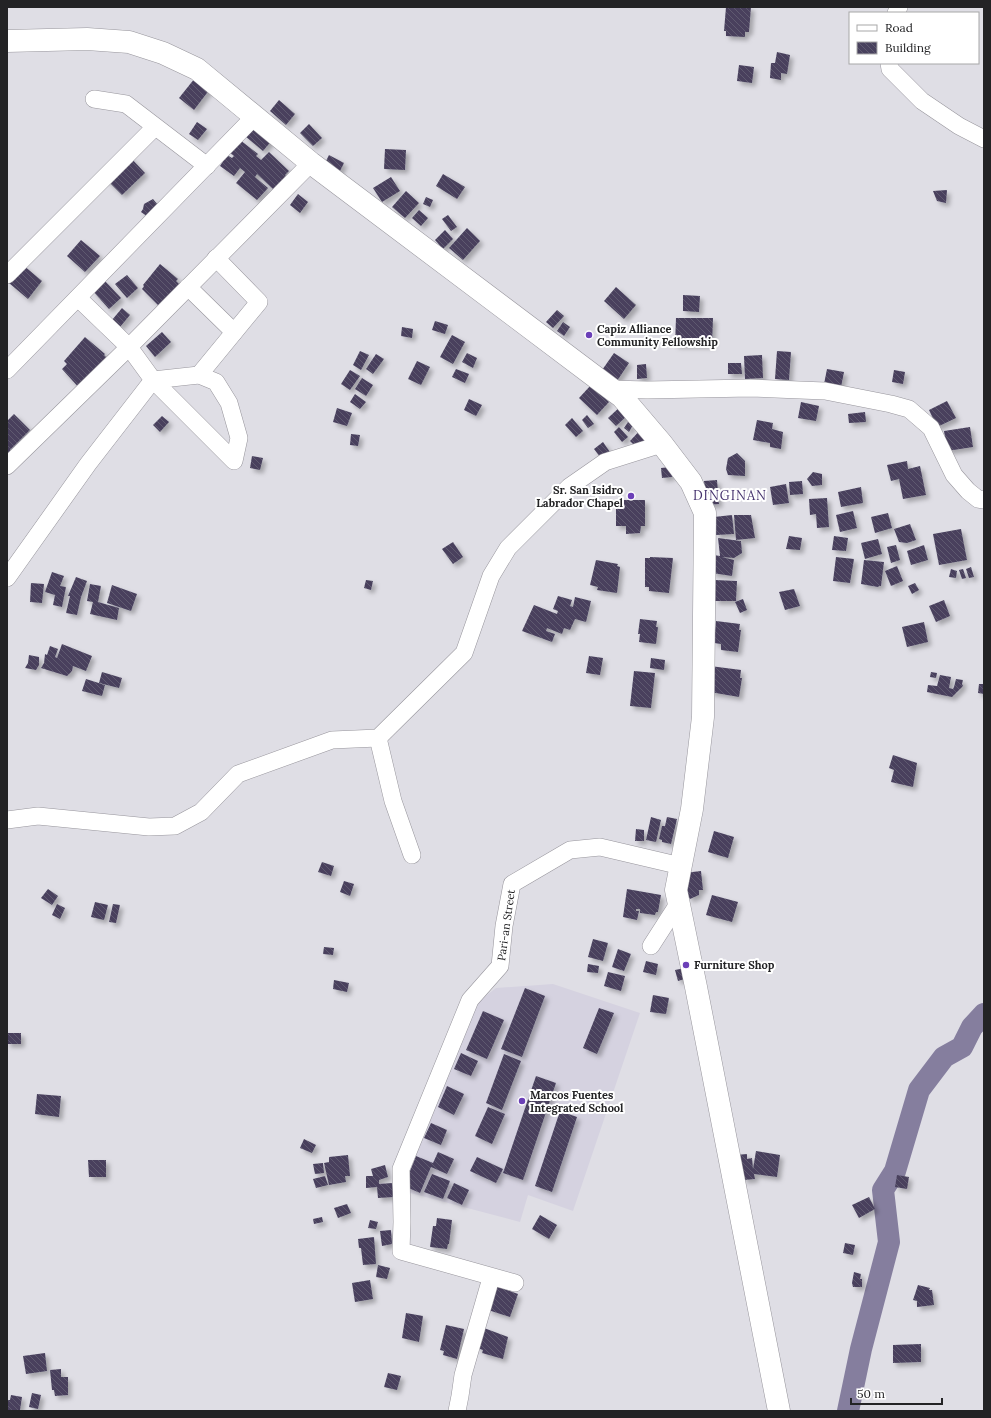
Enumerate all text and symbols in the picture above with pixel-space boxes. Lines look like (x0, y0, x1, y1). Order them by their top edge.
legend (849, 12, 979, 64)
text: Road (885, 20, 913, 35)
text: Building (885, 40, 931, 55)
place label: Capiz Alliance Community Fellowship (597, 322, 718, 349)
marker: Capiz Alliance Community Fellowship (584, 330, 594, 340)
place label: Sr. San Isidro Labrador Chapel (536, 483, 624, 510)
district label: DINGINAN (693, 487, 767, 504)
marker: Sr. San Isidro Labrador Chapel (626, 491, 636, 501)
street label: Pari-an Street (494, 888, 518, 962)
place label: Furniture Shop (694, 958, 775, 972)
marker: Furniture Shop (681, 960, 691, 970)
place label: Marcos Fuentes Integrated School (530, 1088, 624, 1115)
marker: Marcos Fuentes Integrated School (517, 1096, 527, 1106)
scale bar (851, 1380, 942, 1406)
text: 50 m (857, 1386, 885, 1401)

